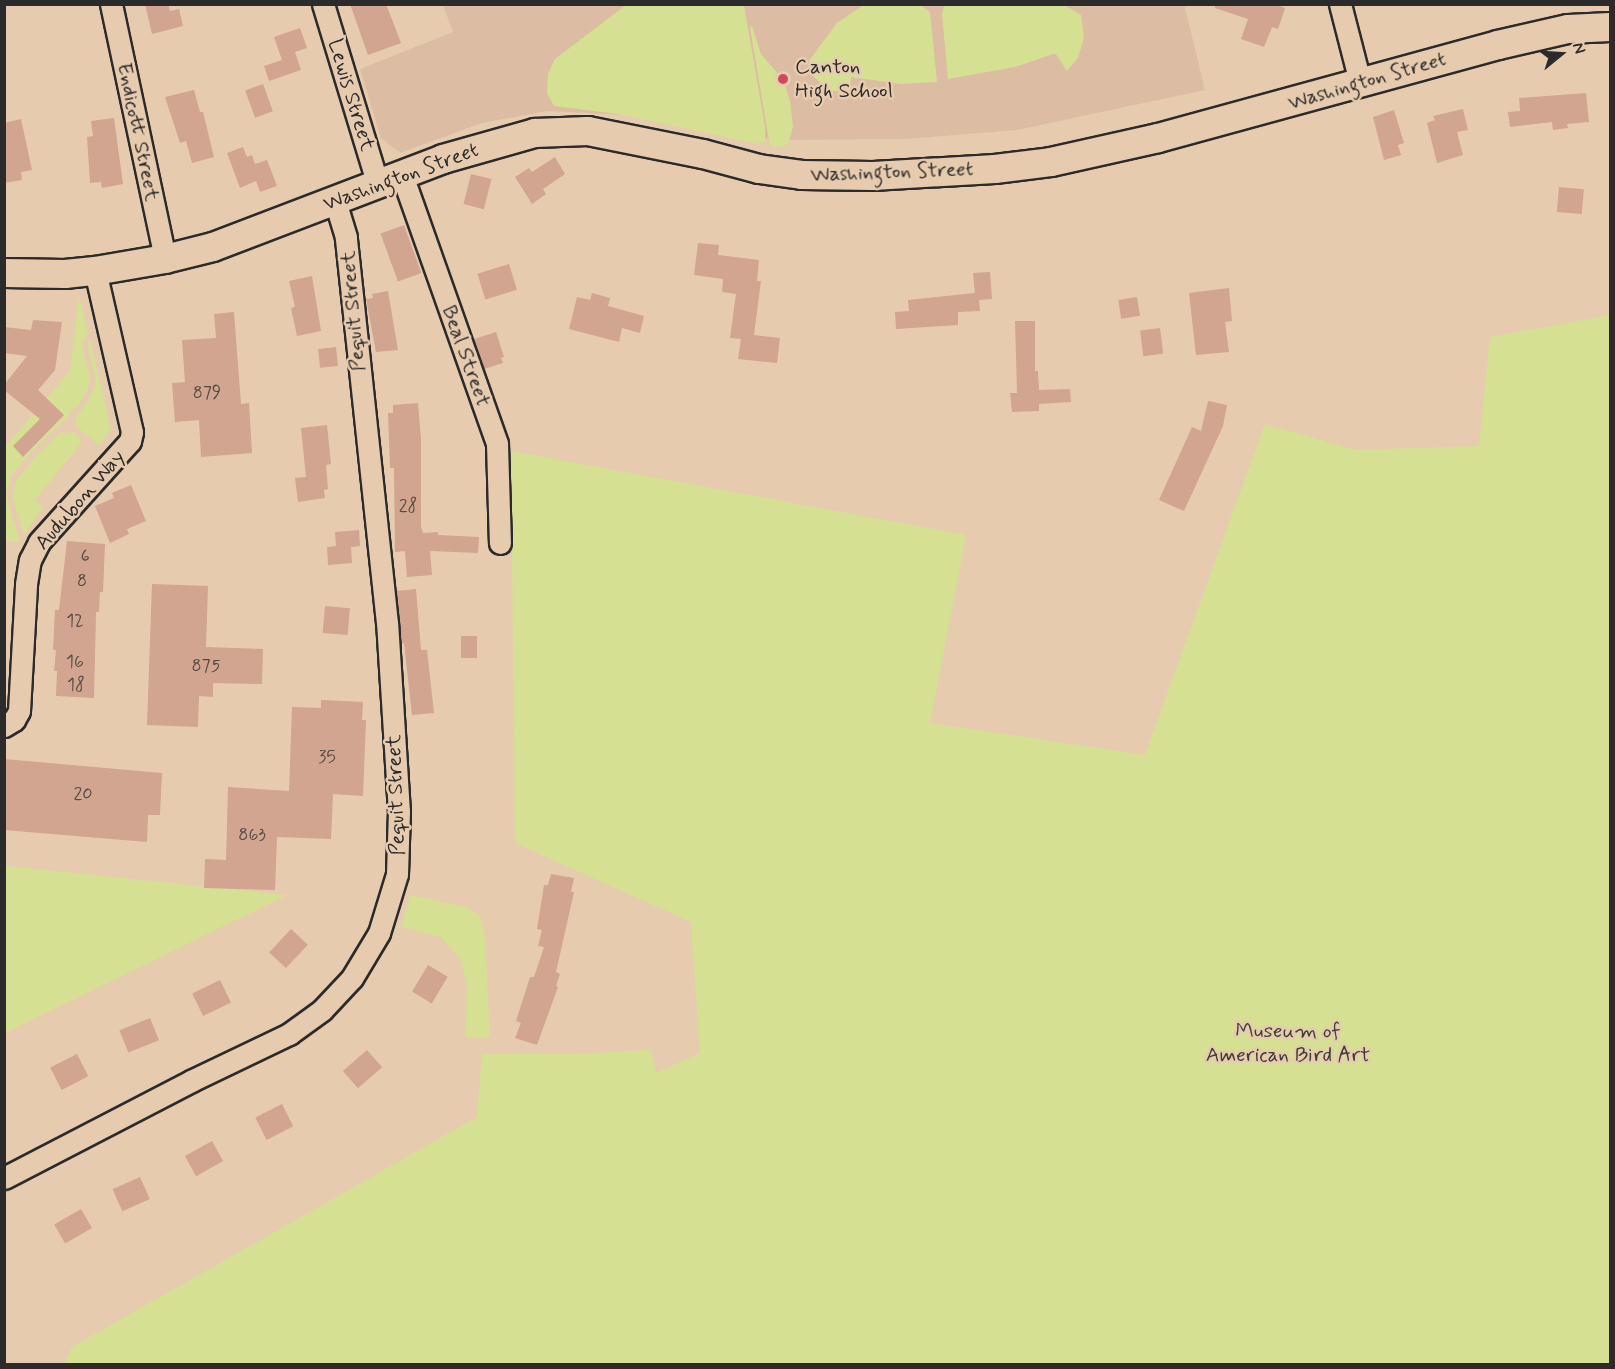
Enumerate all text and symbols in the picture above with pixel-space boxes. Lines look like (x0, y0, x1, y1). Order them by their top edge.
north arrow (1531, 24, 1591, 84)
street label: Lewis Street (322, 36, 380, 154)
text: N (1567, 40, 1590, 57)
street label: Washington Street (1284, 46, 1450, 116)
place label: Canton High School (795, 54, 893, 104)
street label: Endicott Street (111, 61, 165, 203)
marker: Canton High School (776, 72, 790, 86)
street label: Washington Street (319, 137, 483, 217)
street label: Washington Street (808, 157, 976, 187)
street label: Pequit Street (335, 250, 371, 372)
street label: Beal Street (436, 302, 496, 410)
house number: 879 (193, 382, 221, 404)
street label: Audubon Way (29, 444, 131, 556)
house number: 28 (399, 495, 417, 517)
house number: 6 (80, 545, 90, 567)
house number: 8 (77, 570, 87, 592)
house number: 12 (66, 610, 84, 632)
house number: 16 (66, 651, 84, 673)
house number: 875 (191, 655, 221, 677)
house number: 18 (67, 674, 85, 696)
street label: Pequit Street (381, 734, 411, 856)
house number: 35 (318, 746, 336, 768)
house number: 20 (73, 783, 93, 805)
house number: 863 (238, 824, 266, 846)
park label: Museum of American Bird Art (1207, 1018, 1369, 1068)

